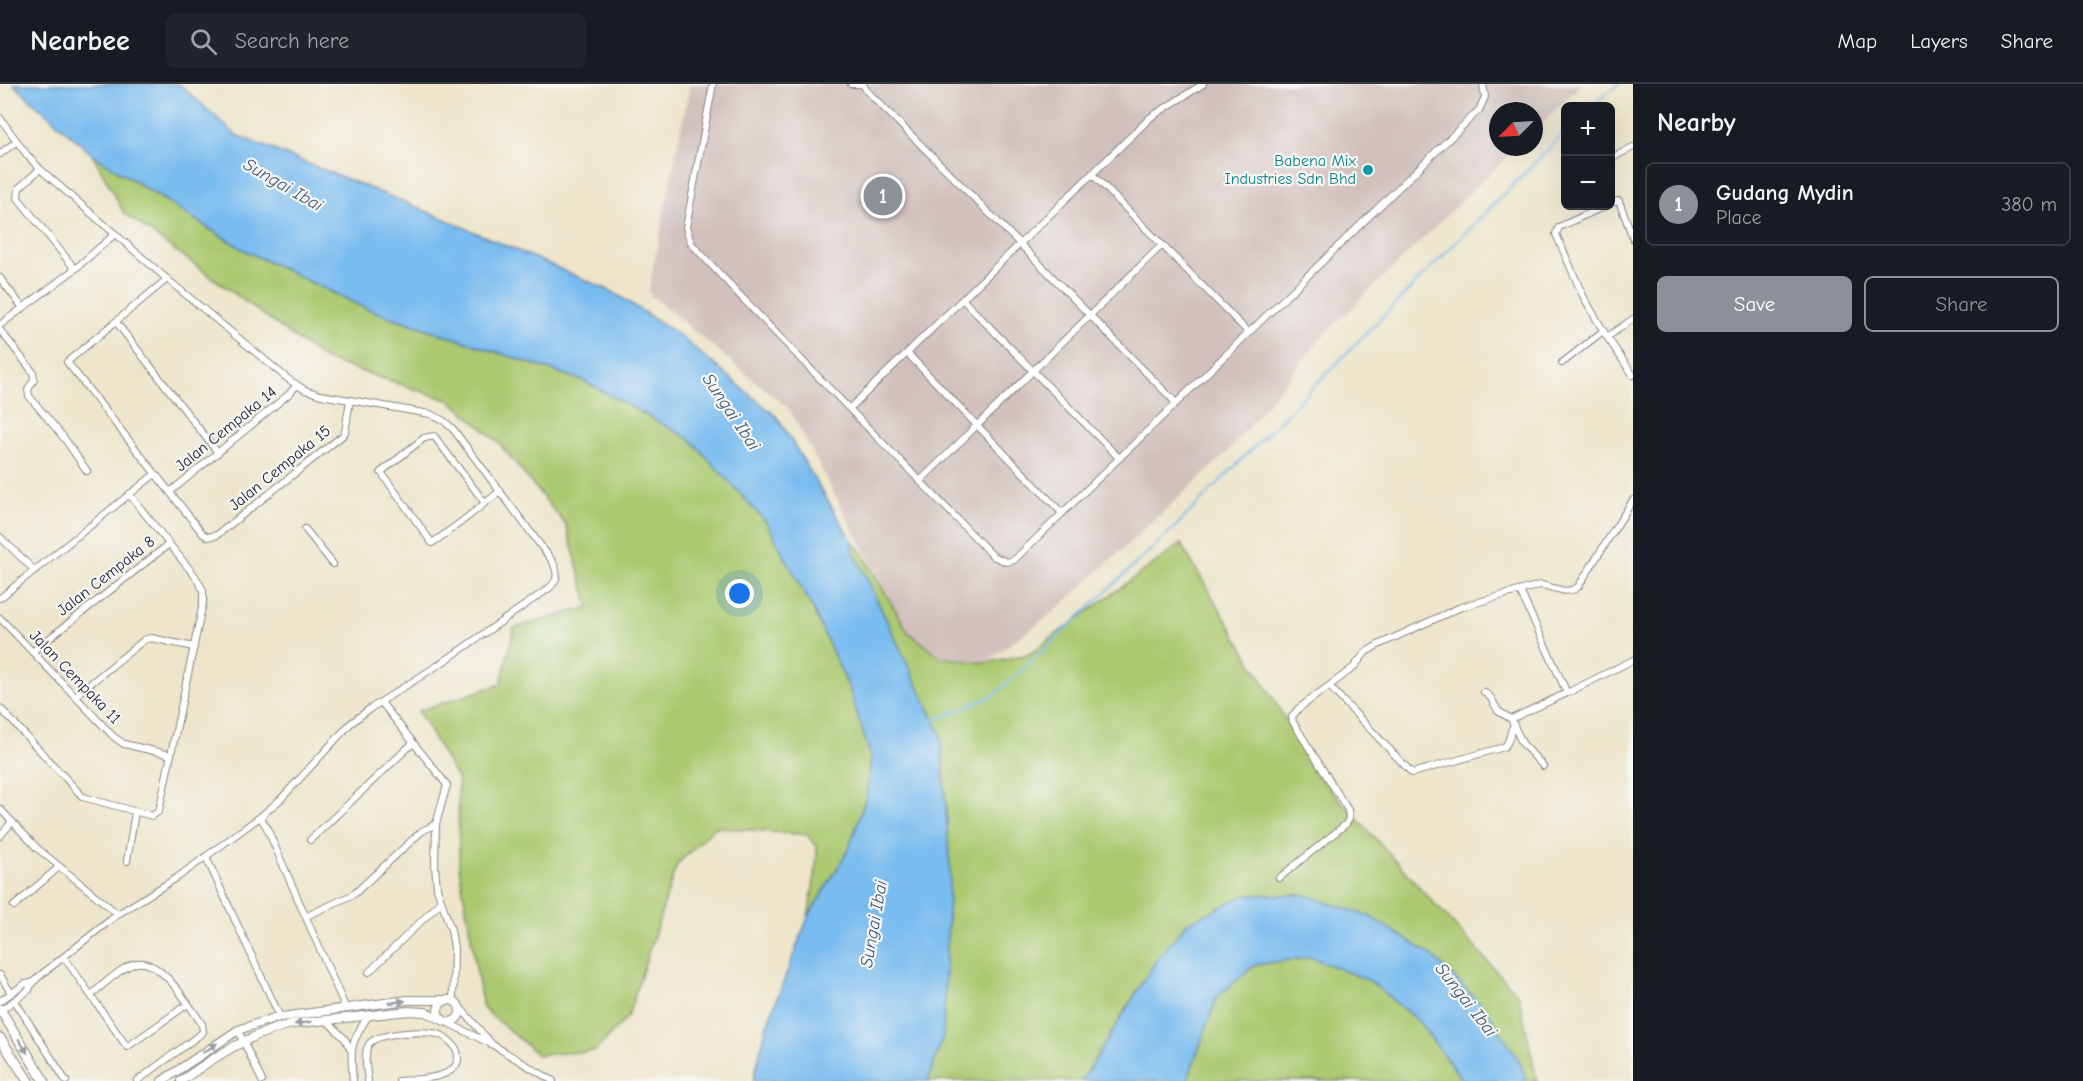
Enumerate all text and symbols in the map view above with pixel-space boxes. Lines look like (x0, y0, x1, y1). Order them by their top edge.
search box (166, 14, 586, 68)
text: Nearbee (30, 25, 130, 57)
icon: search (187, 25, 220, 58)
text: Search here (235, 28, 349, 54)
text: Map (1838, 29, 1877, 53)
text: Layers (1910, 29, 1968, 53)
text: Share (2001, 29, 2053, 53)
north arrow (1489, 102, 1543, 156)
map controls (1561, 102, 1615, 210)
button: + (1561, 102, 1615, 156)
text: Nearby (1657, 108, 1736, 138)
place label: Babena Mix Industries Sdn Bhd (1225, 152, 1356, 188)
water label: Sungai Ibai (240, 154, 327, 217)
button: − (1561, 156, 1615, 210)
marker: Babena Mix Industries Sdn Bhd (1361, 163, 1375, 177)
pin: 1 (864, 174, 902, 218)
text: Gudang Mydin (1716, 180, 1854, 206)
text: 1 (1675, 193, 1682, 216)
text: 380 m (2001, 193, 2057, 216)
text: Place (1716, 206, 1762, 229)
button: Save (1657, 276, 1852, 332)
button: Share (1864, 276, 2059, 332)
water label: Sungai Ibai (698, 370, 765, 455)
street label: Jalan Cempaka 14 (172, 383, 280, 475)
street label: Jalan Cempaka 15 (226, 422, 334, 514)
street label: Jalan Cempaka 8 (54, 532, 158, 620)
your location (725, 579, 754, 608)
street label: Jalan Cempaka 11 (26, 626, 124, 728)
water label: Sungai Ibai (856, 878, 892, 969)
water label: Sungai Ibai (1431, 959, 1502, 1042)
one-way arrow (387, 997, 406, 1006)
one-way arrow (293, 1018, 312, 1028)
one-way arrow (17, 1038, 28, 1054)
one-way arrow (201, 1042, 218, 1053)

